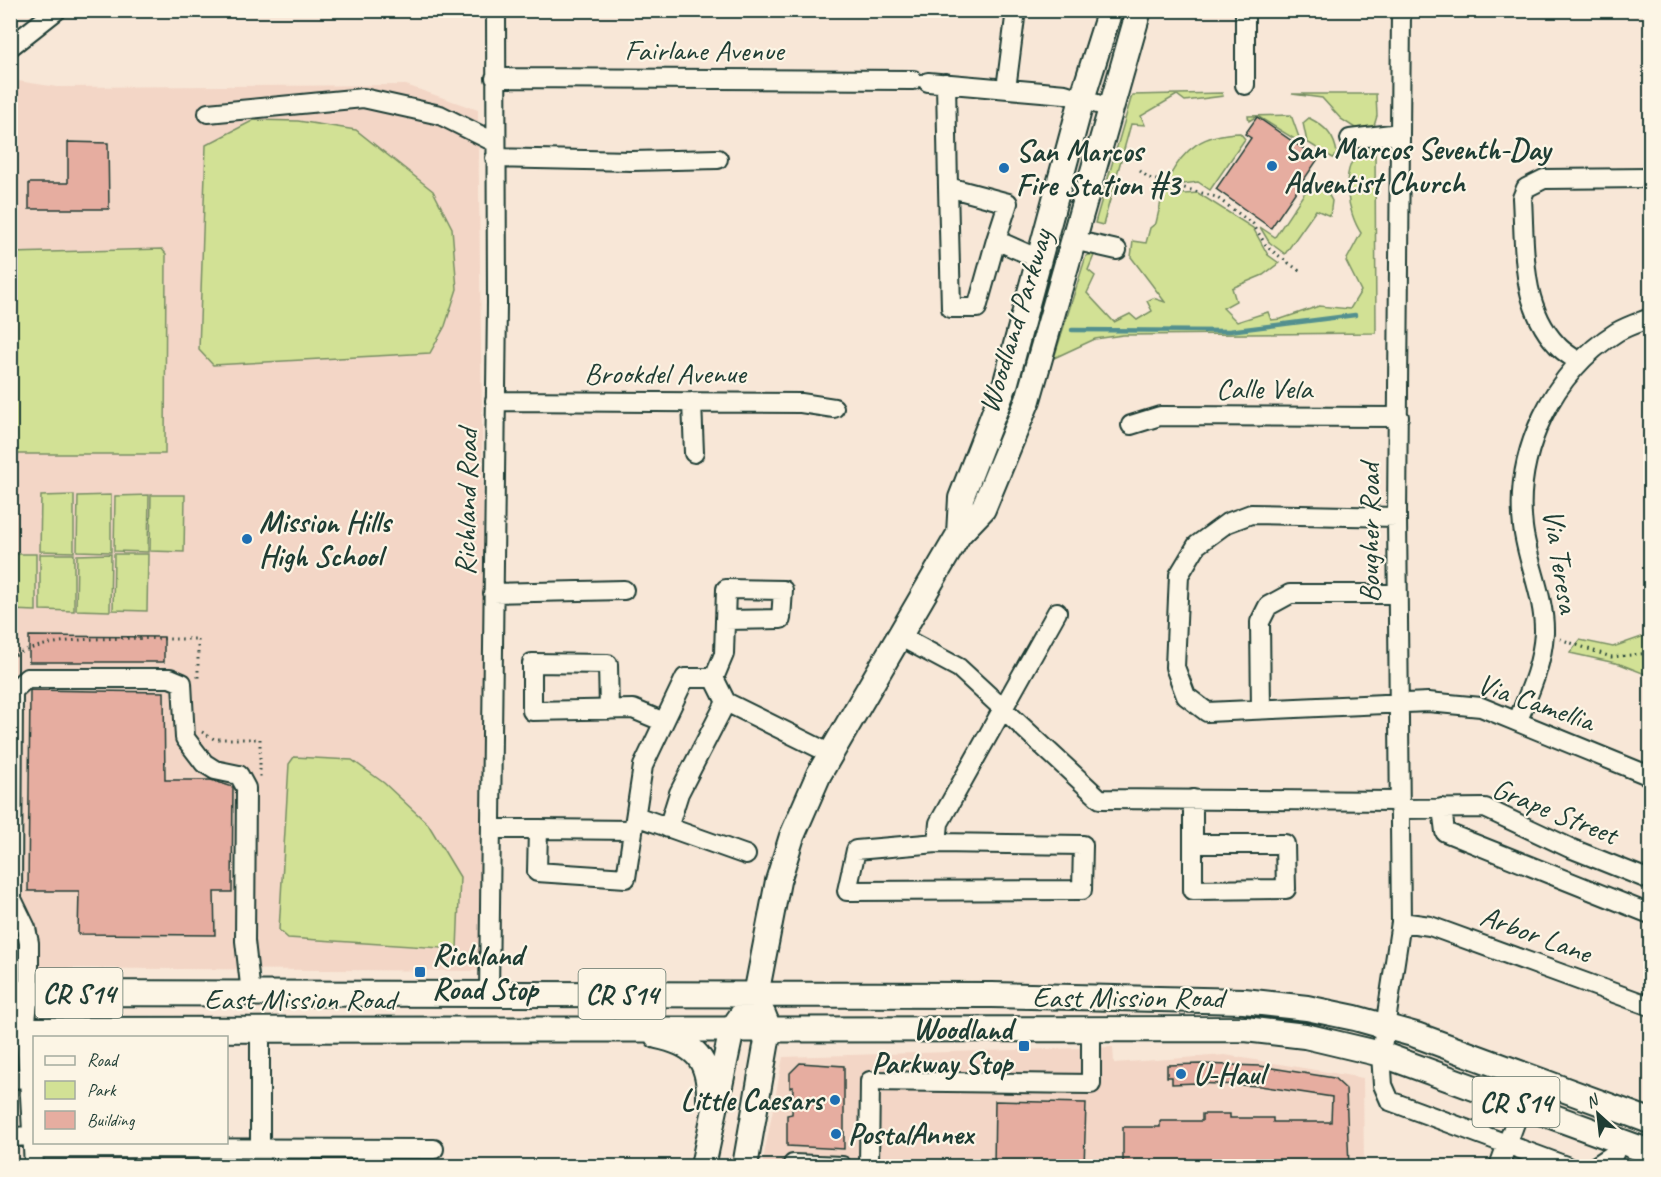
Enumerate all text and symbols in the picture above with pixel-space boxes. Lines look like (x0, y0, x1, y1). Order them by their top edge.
street label: Fairlane Avenue (624, 31, 786, 69)
place label: San Marcos Seventh-Day Adventist Church (1284, 130, 1553, 202)
place label: San Marcos Fire Station #3 (1016, 132, 1182, 204)
marker: San Marcos Seventh-Day Adventist Church (1265, 159, 1279, 173)
marker: San Marcos Fire Station #3 (997, 161, 1011, 175)
street label: Woodland Parkway (969, 223, 1061, 417)
street label: Brookdel Avenue (584, 354, 748, 392)
street label: Calle Vela (1216, 369, 1314, 407)
street label: Richland Road (446, 424, 486, 576)
street label: Bougher Road (1350, 459, 1388, 603)
place label: Mission Hills High School (259, 503, 394, 575)
street label: Via Teresa (1534, 506, 1588, 617)
marker: Mission Hills High School (240, 532, 254, 546)
street label: Via Camellia (1473, 664, 1602, 741)
street label: Grape Street (1487, 769, 1626, 854)
street label: Arbor Lane (1475, 896, 1599, 972)
place label: Richland Road Stop (432, 936, 540, 1008)
marker: Richland Road Stop (413, 965, 427, 979)
road number: CR S14 (36, 968, 122, 1018)
road number: CR S14 (578, 969, 666, 1019)
street label: East Mission Road (1032, 978, 1228, 1016)
street label: East Mission Road (204, 980, 400, 1018)
place label: Woodland Parkway Stop (871, 1010, 1017, 1082)
legend (33, 1036, 228, 1144)
marker: Woodland Parkway Stop (1017, 1039, 1031, 1053)
text: Road (87, 1049, 120, 1071)
place label: U-Haul (1193, 1055, 1270, 1093)
marker: U-Haul (1174, 1067, 1188, 1081)
road number: CR S14 (1472, 1077, 1559, 1127)
text: Park (87, 1079, 117, 1101)
place label: Little Caesars (681, 1081, 826, 1119)
north arrow (1568, 1084, 1628, 1144)
text: N (1583, 1089, 1603, 1113)
marker: Little Caesars (828, 1093, 842, 1107)
text: Building (87, 1109, 136, 1131)
place label: PostalAnnex (848, 1115, 976, 1153)
marker: PostalAnnex (829, 1127, 843, 1141)

